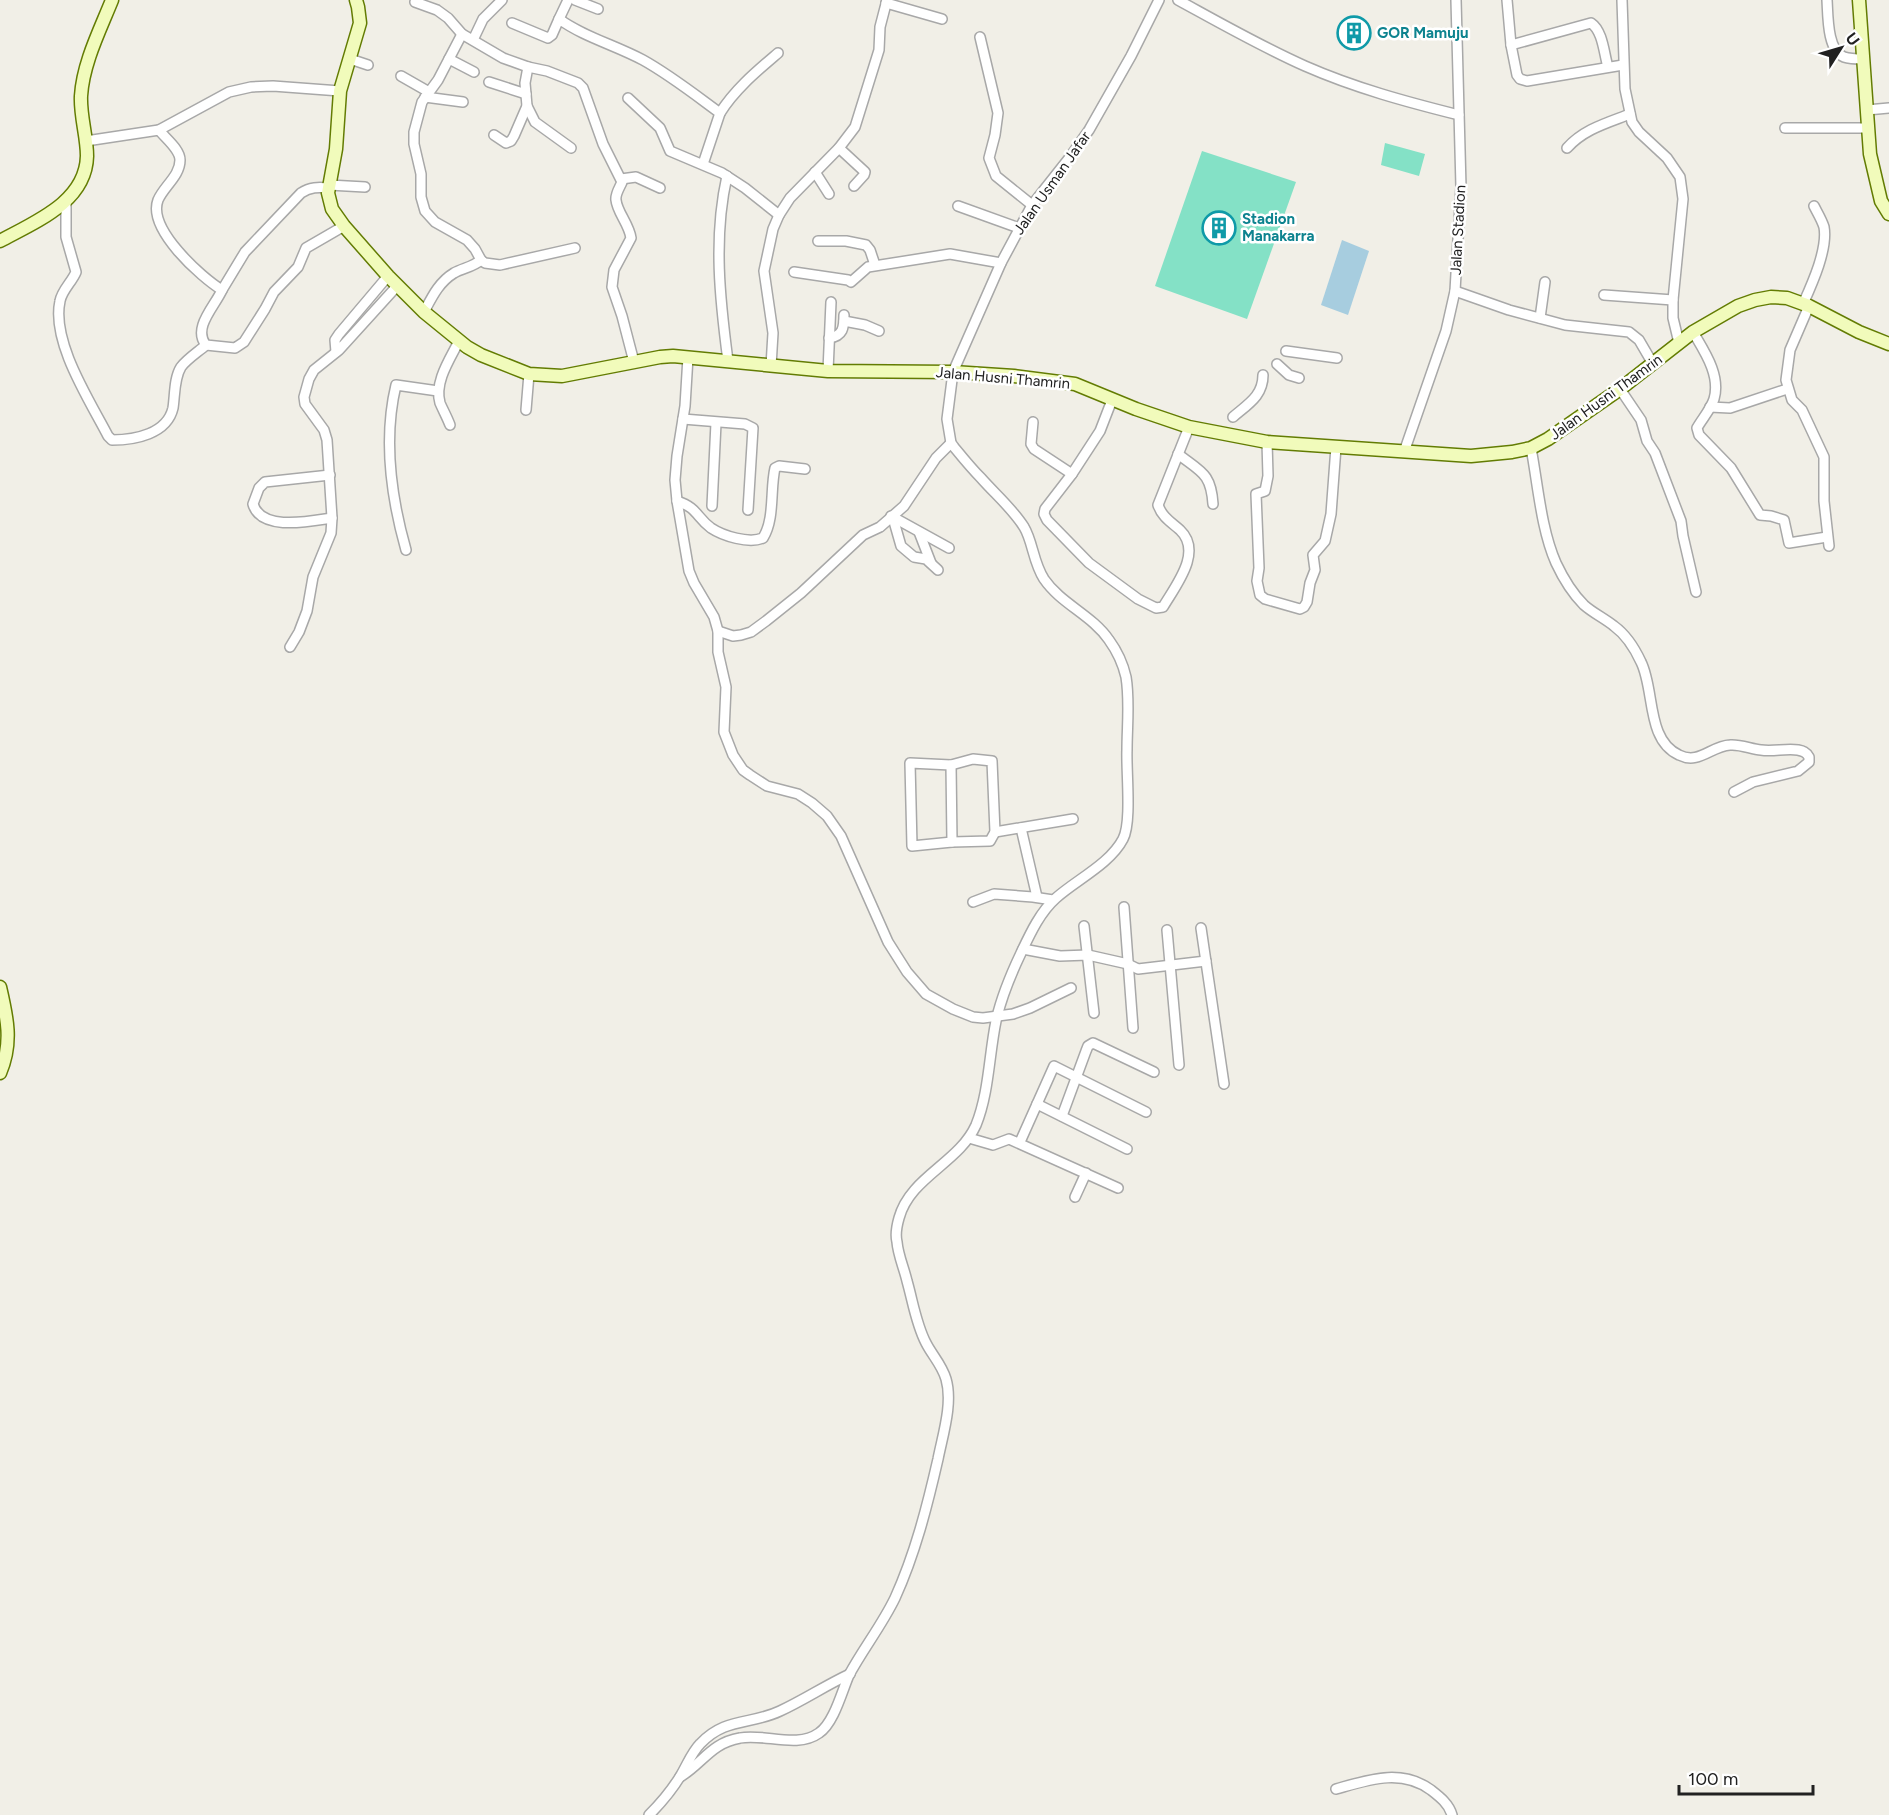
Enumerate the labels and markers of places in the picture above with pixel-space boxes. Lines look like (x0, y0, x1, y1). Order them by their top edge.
building icon: GOR Mamuju (1336, 15, 1372, 51)
place label: GOR Mamuju (1377, 24, 1469, 42)
building icon: Stadion Manakarra (1201, 210, 1237, 246)
place label: Stadion Manakarra (1242, 210, 1314, 245)

